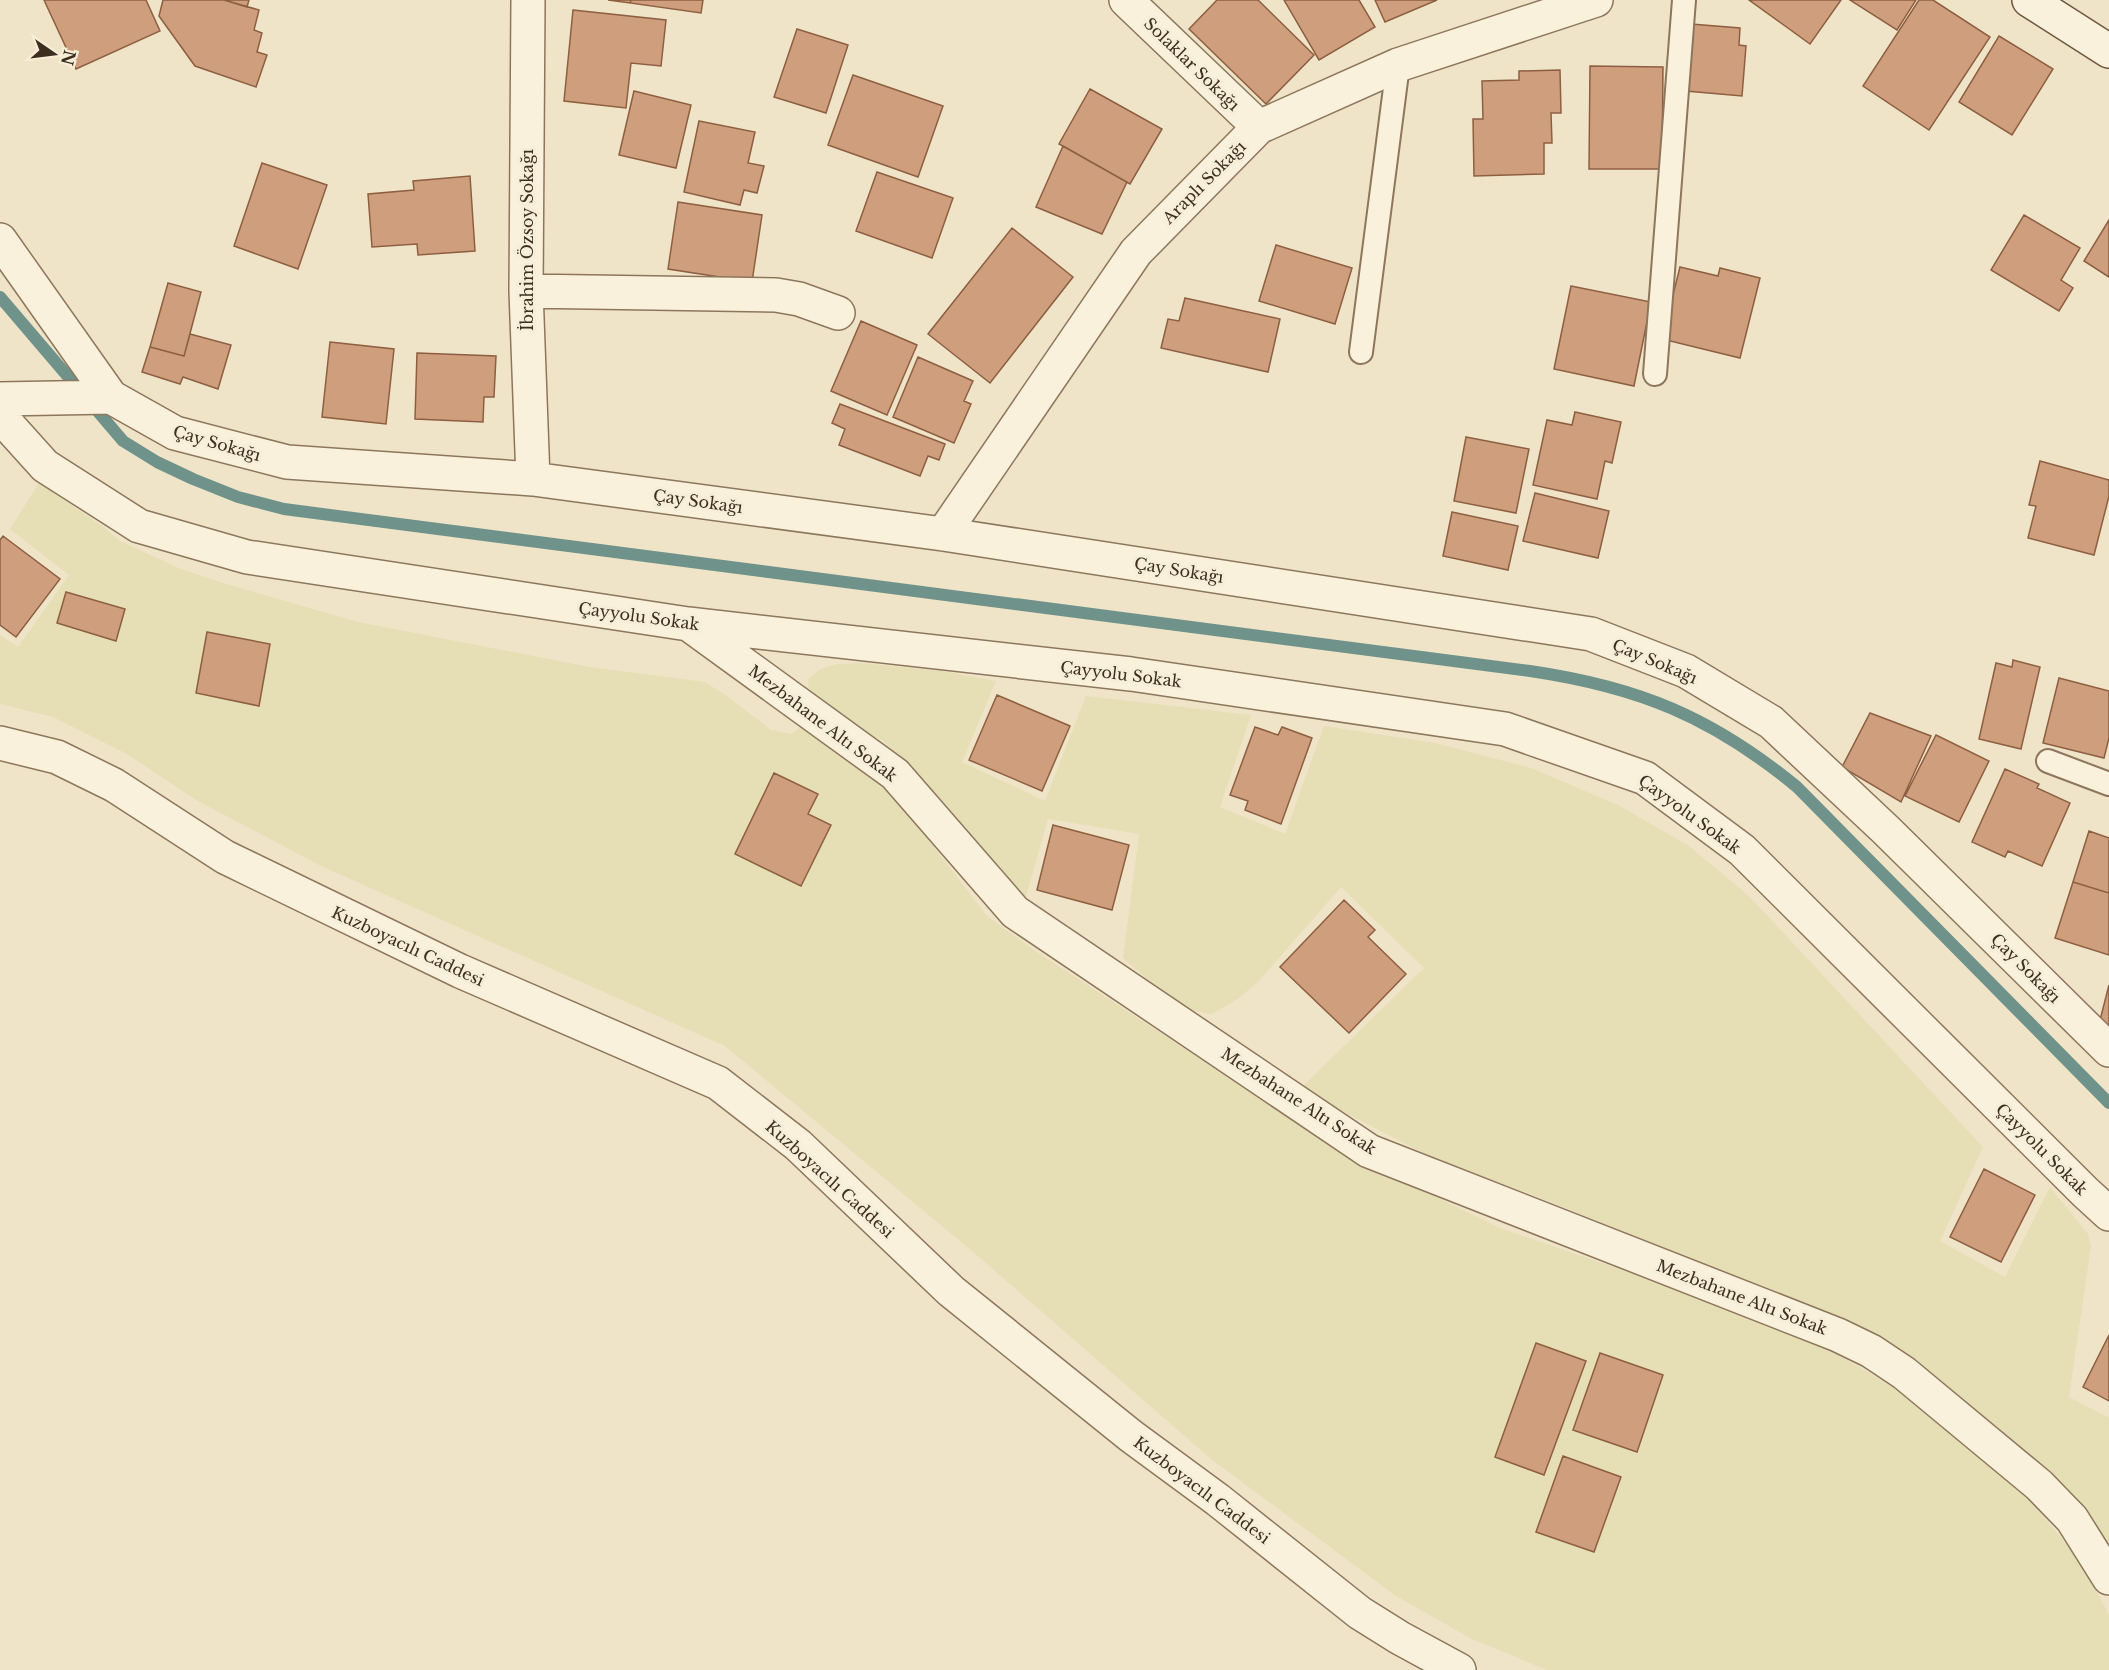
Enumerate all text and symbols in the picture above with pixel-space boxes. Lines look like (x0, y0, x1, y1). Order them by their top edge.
street label: Solaklar Sokağı (1140, 13, 1244, 115)
north arrow (24, 24, 84, 84)
text: N (57, 48, 80, 67)
street label: Araplı Sokağı (1158, 136, 1250, 228)
street label: İbrahim Özsoy Sokağı (517, 148, 537, 331)
street label: Çay Sokağı (171, 421, 264, 465)
street label: Çay Sokağı (652, 485, 745, 517)
street label: Çay Sokağı (1133, 553, 1226, 587)
street label: Çayyolu Sokak (577, 598, 701, 634)
street label: Çay Sokağı (1610, 634, 1701, 688)
street label: Çayyolu Sokak (1059, 657, 1183, 691)
street label: Mezbahane Altı Sokak (745, 660, 902, 786)
street label: Çayyolu Sokak (1635, 770, 1745, 858)
street label: Kuzboyacılı Caddesi (329, 902, 488, 990)
street label: Çay Sokağı (1987, 929, 2065, 1007)
street label: Mezbahane Altı Sokak (1217, 1043, 1381, 1159)
street label: Çayyolu Sokak (1992, 1099, 2092, 1199)
street label: Kuzboyacılı Caddesi (762, 1116, 899, 1242)
street label: Mezbahane Altı Sokak (1654, 1255, 1830, 1339)
street label: Kuzboyacılı Caddesi (1130, 1432, 1275, 1548)

